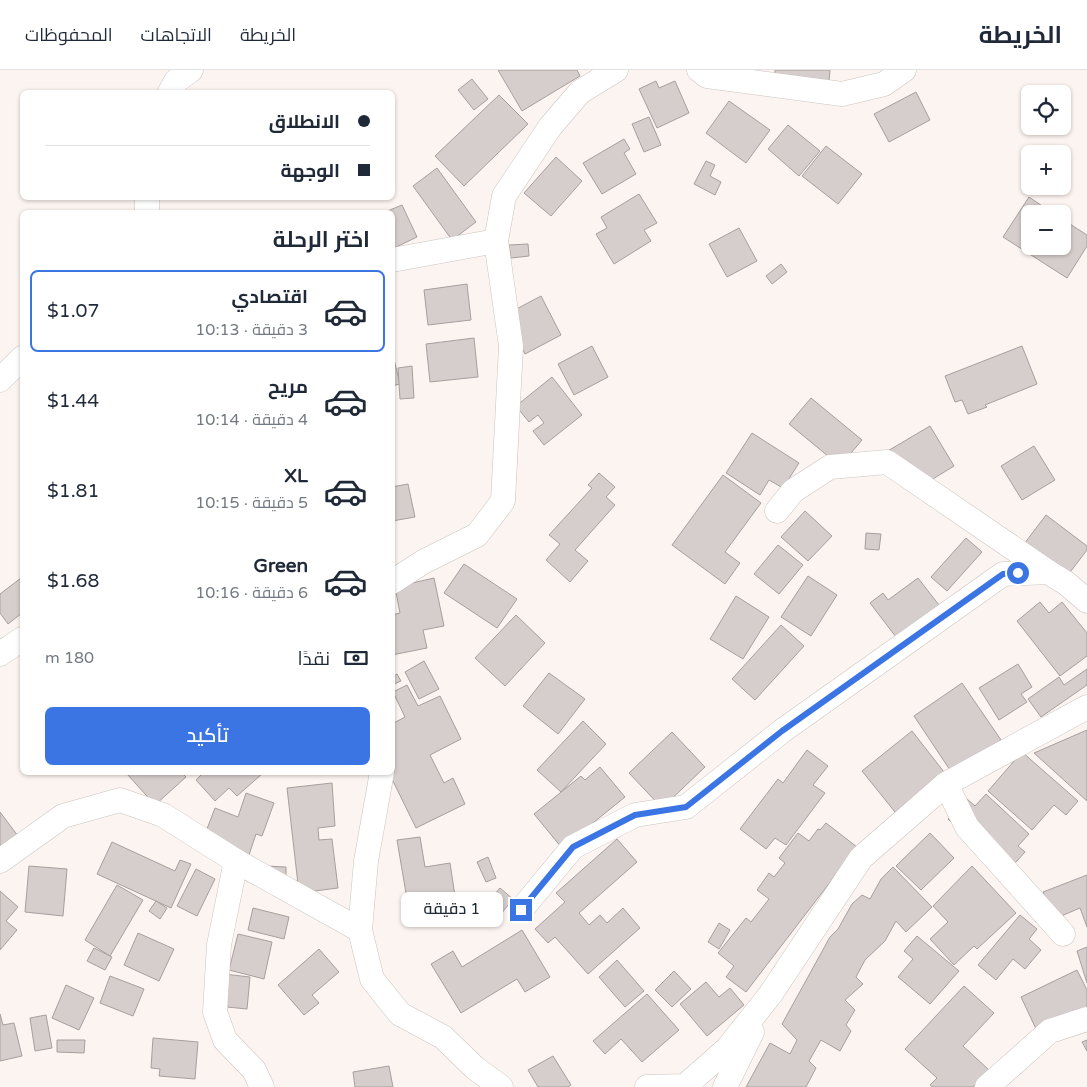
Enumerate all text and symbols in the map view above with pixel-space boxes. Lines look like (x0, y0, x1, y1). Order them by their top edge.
text: الخريطة (979, 21, 1062, 50)
text: المحفوظات (25, 24, 113, 46)
text: الاتجاهات (141, 24, 212, 46)
text: الخريطة (240, 24, 296, 46)
map controls (1021, 85, 1071, 255)
button: locate (1021, 85, 1071, 135)
text: الانطلاق (269, 111, 340, 133)
button: + (1021, 145, 1071, 195)
text: الوجهة (280, 160, 340, 182)
button: − (1021, 205, 1071, 255)
text: اختر الرحلة (273, 227, 370, 253)
text: اقتصادي (232, 286, 308, 308)
icon: car (323, 289, 368, 334)
text: $1.07 (47, 300, 99, 322)
text: 3 دقيقة · 10:13 (195, 320, 308, 340)
text: مريح (268, 376, 308, 398)
icon: car (323, 379, 368, 424)
text: $1.44 (47, 390, 99, 412)
text: 4 دقيقة · 10:14 (195, 410, 308, 430)
text: XL (284, 465, 308, 487)
icon: car (323, 469, 368, 514)
text: $1.81 (47, 480, 99, 502)
text: 5 دقيقة · 10:15 (195, 493, 308, 513)
text: Green (254, 555, 308, 577)
icon: car (323, 559, 368, 604)
route start (1007, 562, 1029, 584)
text: $1.68 (47, 570, 99, 592)
text: 6 دقيقة · 10:16 (195, 583, 308, 603)
icon: cash (342, 644, 370, 672)
text: 180 m (45, 648, 94, 668)
text: نقدًا (298, 648, 330, 670)
button: تأكيد (45, 707, 370, 765)
callout: 1 دقيقة (401, 892, 504, 928)
text: 1 دقيقة (424, 899, 480, 919)
route end (510, 899, 532, 921)

